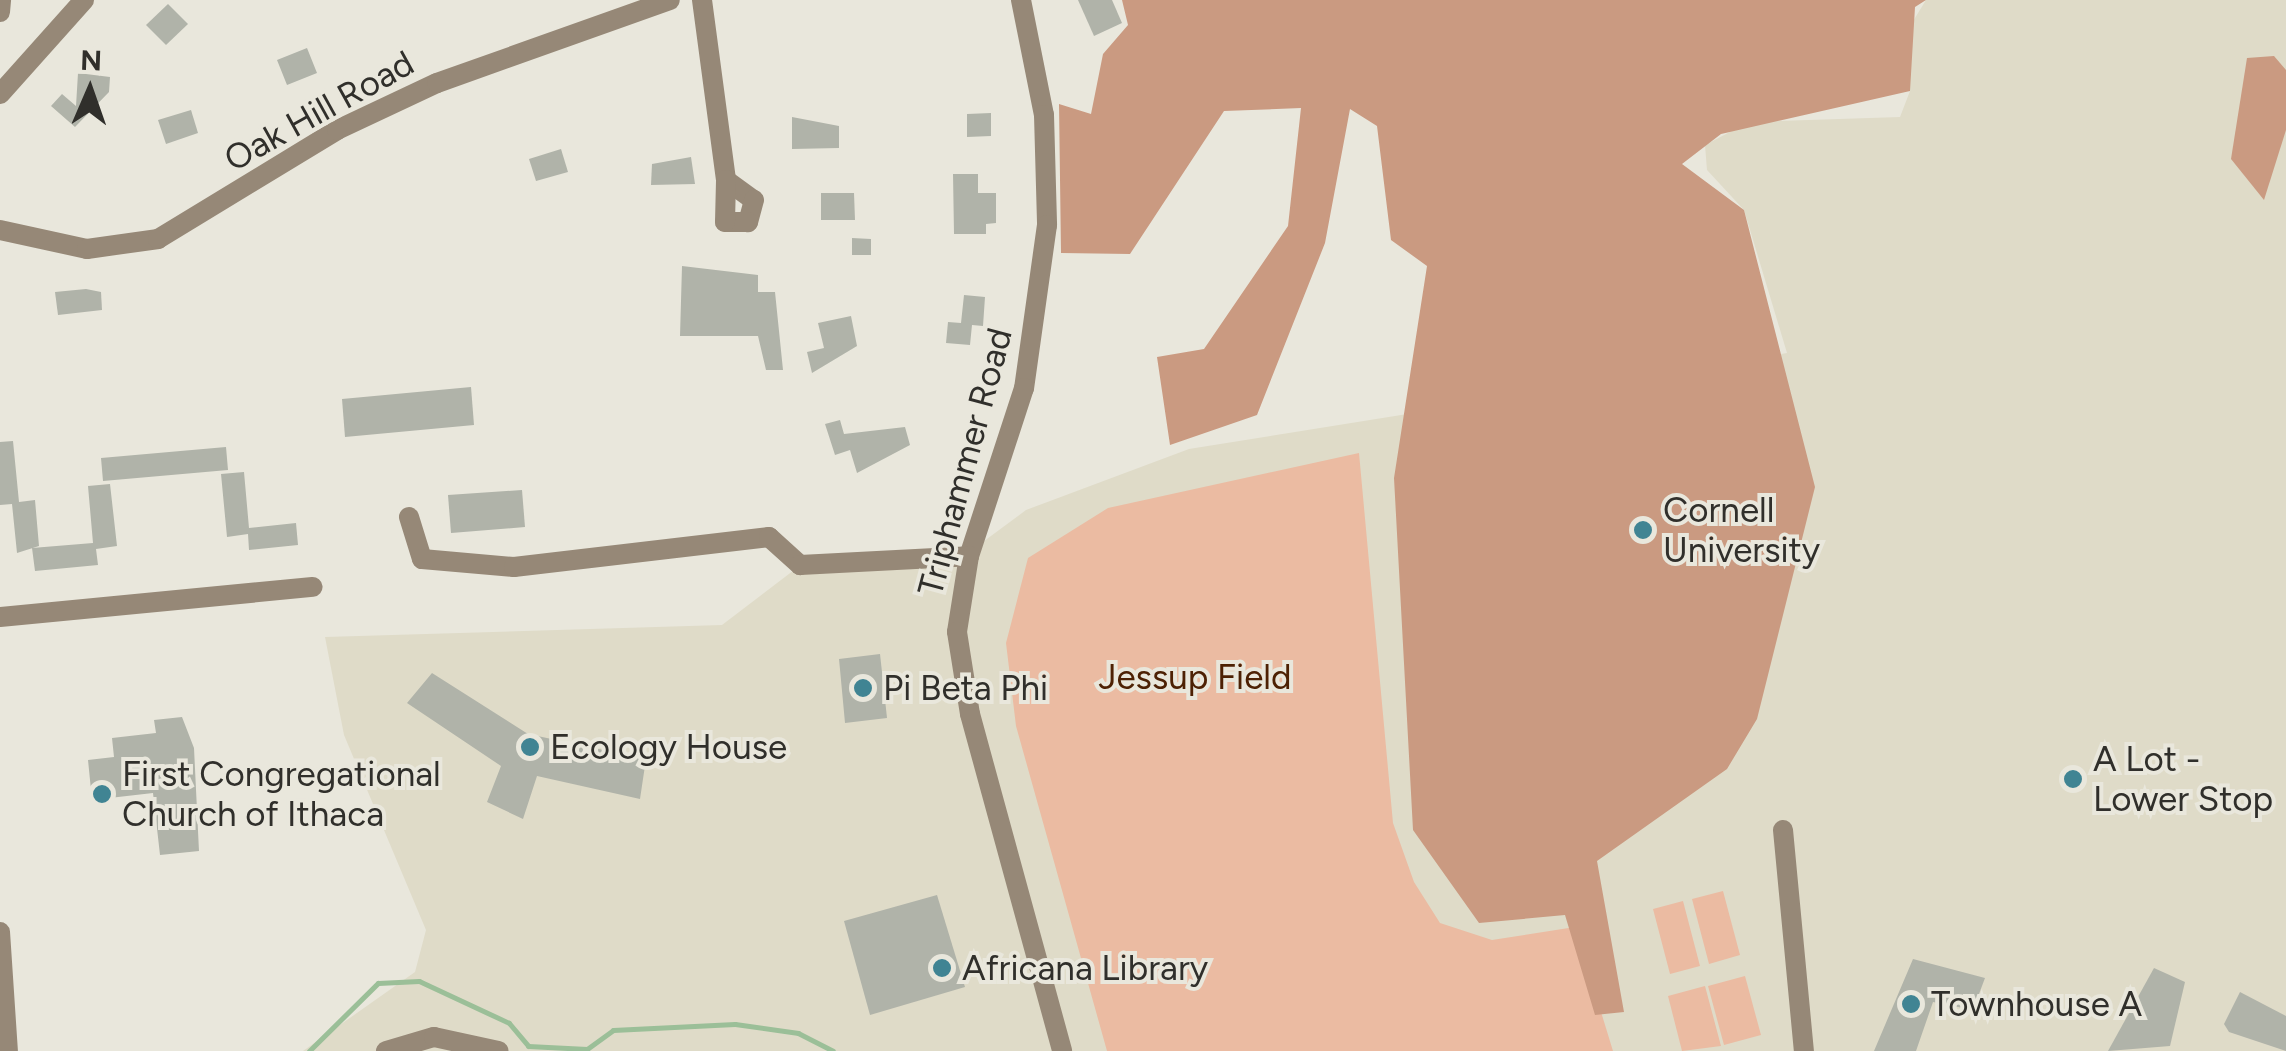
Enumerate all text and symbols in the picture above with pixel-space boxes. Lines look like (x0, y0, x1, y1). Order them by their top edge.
north arrow (40, 40, 140, 140)
street label: Oak Hill Road (217, 42, 421, 180)
text: N (80, 43, 102, 77)
street label: Triphammer Road (909, 324, 1021, 600)
place label: Cornell University (1663, 489, 1820, 571)
marker: Cornell University (1632, 519, 1654, 541)
park label: Jessup Field (1098, 656, 1292, 698)
place label: Pi Beta Phi (883, 667, 1048, 709)
marker: Pi Beta Phi (852, 677, 874, 699)
place label: Ecology House (550, 726, 787, 768)
marker: Ecology House (519, 736, 541, 758)
place label: A Lot - Lower Stop (2093, 738, 2273, 820)
place label: First Congregational Church of Ithaca (122, 753, 441, 835)
marker: A Lot - Lower Stop (2062, 768, 2084, 790)
marker: First Congregational Church of Ithaca (91, 783, 113, 805)
place label: Africana Library (962, 947, 1208, 989)
marker: Africana Library (931, 957, 953, 979)
place label: Townhouse A (1931, 983, 2142, 1025)
marker: Townhouse A (1900, 993, 1922, 1015)

